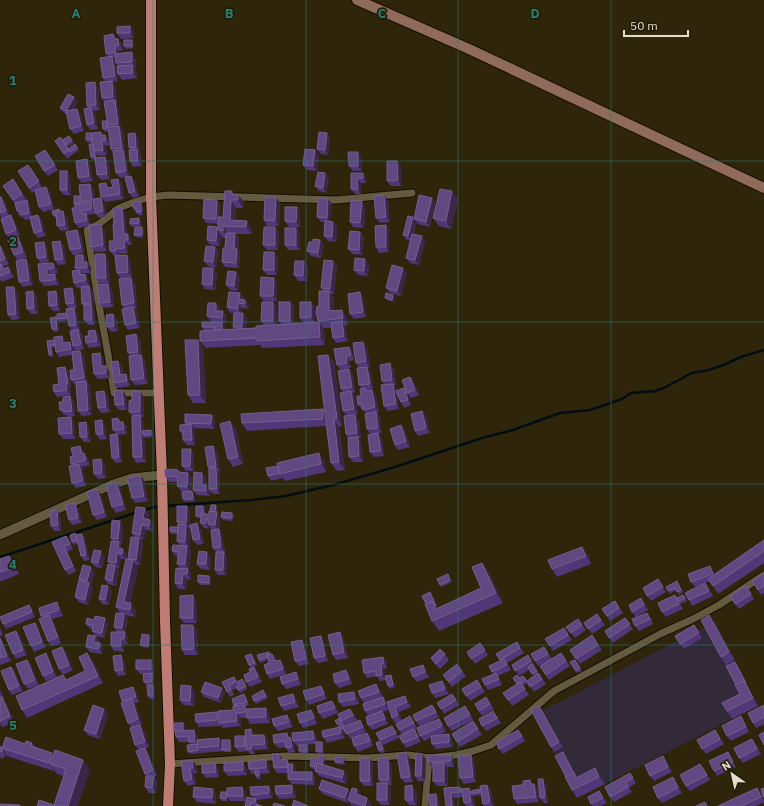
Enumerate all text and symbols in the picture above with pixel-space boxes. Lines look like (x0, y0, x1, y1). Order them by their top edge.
text: A (72, 5, 81, 22)
text: B (225, 5, 234, 22)
text: C (378, 5, 387, 22)
text: D (530, 5, 540, 22)
scale bar (624, 12, 688, 38)
text: 50 m (630, 18, 658, 33)
text: 1 (9, 72, 17, 89)
text: 2 (9, 233, 17, 250)
text: 3 (9, 395, 17, 412)
text: 4 (9, 556, 17, 573)
text: 5 (9, 717, 17, 734)
north arrow (712, 754, 752, 794)
text: N (719, 758, 734, 774)

